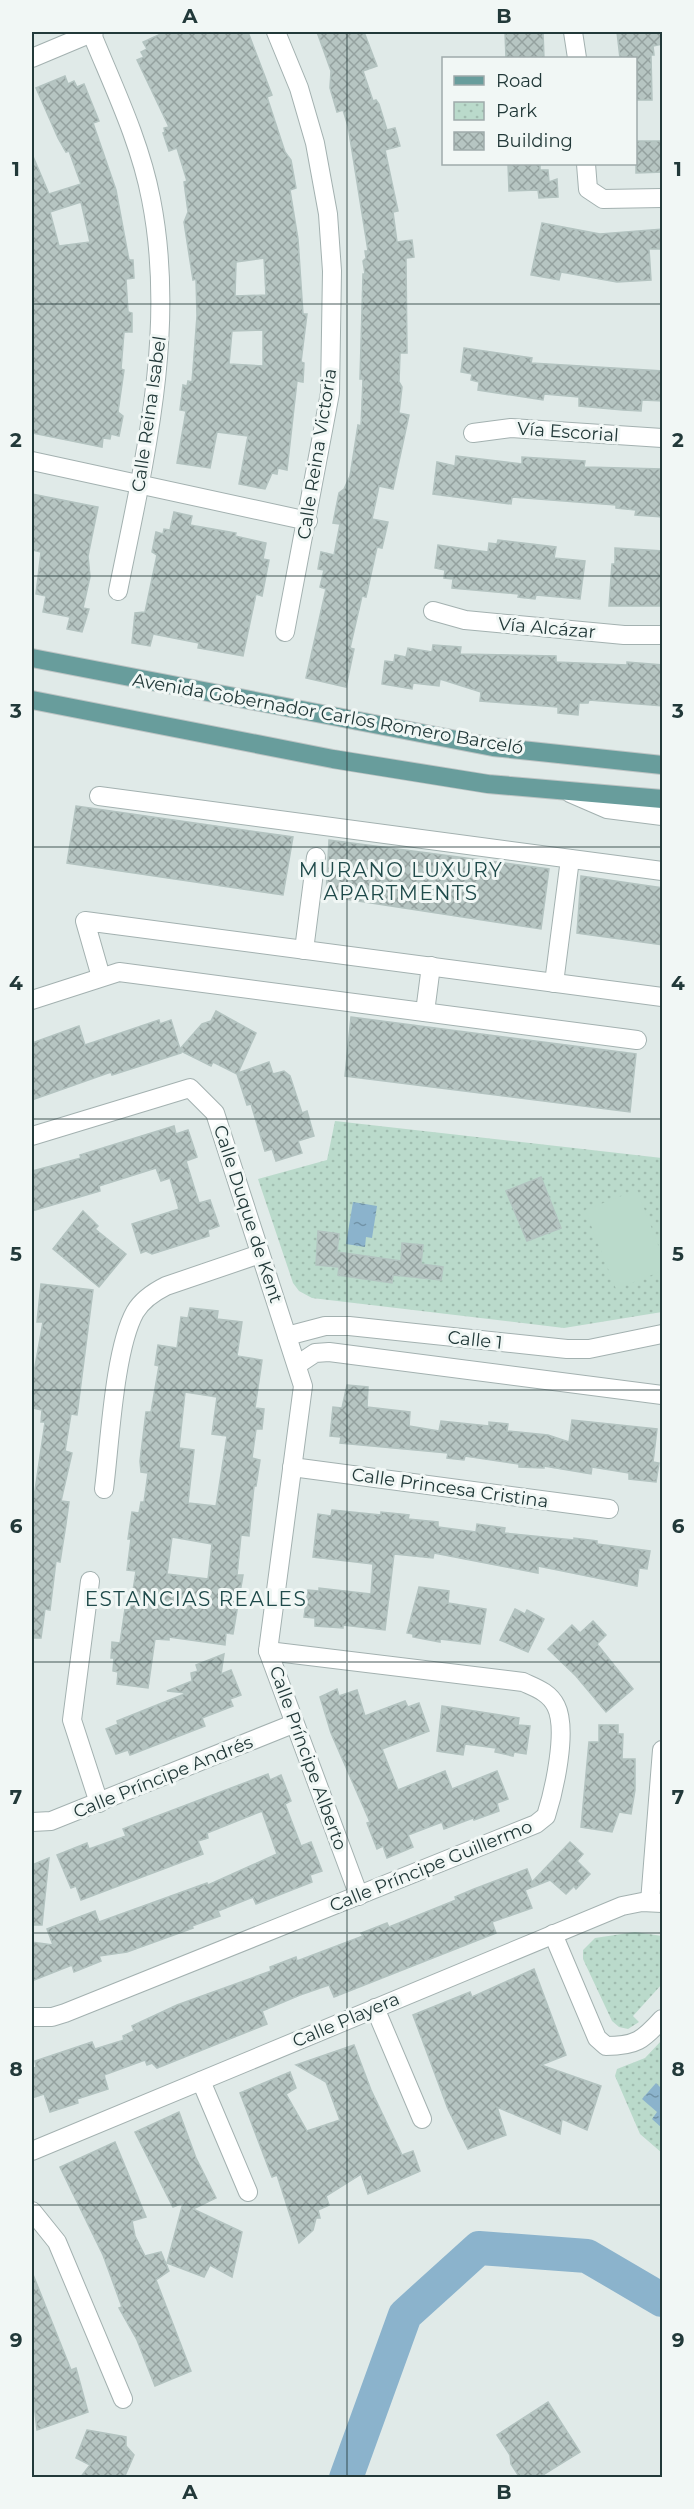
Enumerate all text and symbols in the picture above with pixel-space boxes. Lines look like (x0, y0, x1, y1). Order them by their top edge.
text: A (181, 4, 198, 28)
text: B (496, 4, 512, 28)
legend (442, 57, 637, 165)
text: Road (496, 70, 543, 92)
text: Park (496, 100, 537, 122)
text: Building (496, 130, 573, 152)
text: 1 (12, 157, 20, 181)
text: 1 (674, 157, 682, 181)
street label: Calle Reina Isabel (127, 334, 171, 494)
street label: Calle Reina Victoria (293, 367, 341, 541)
street label: Vía Escorial (516, 417, 620, 447)
text: 2 (10, 428, 22, 452)
text: 2 (672, 428, 684, 452)
street label: Vía Alcázar (497, 613, 597, 643)
street label: Avenida Gobernador Carlos Romero Barceló (131, 669, 525, 759)
text: 3 (9, 699, 22, 723)
text: 3 (671, 699, 684, 723)
district label: MURANO LUXURY APARTMENTS (299, 858, 503, 905)
text: 4 (9, 971, 23, 995)
text: 4 (671, 971, 685, 995)
street label: Calle Duque de Kent (209, 1122, 287, 1306)
text: 5 (10, 1242, 22, 1266)
text: 5 (672, 1242, 684, 1266)
street label: Calle 1 (446, 1326, 504, 1354)
street label: Calle Princesa Cristina (350, 1463, 550, 1513)
text: 6 (10, 1514, 23, 1538)
text: 6 (672, 1514, 685, 1538)
district label: ESTANCIAS REALES (85, 1587, 307, 1611)
street label: Calle Príncipe Alberto (264, 1663, 352, 1853)
street label: Calle Príncipe Andrés (70, 1731, 256, 1823)
text: 7 (10, 1785, 22, 1809)
text: 7 (672, 1785, 684, 1809)
street label: Calle Príncipe Guillermo (326, 1815, 536, 1917)
street label: Calle Playera (289, 1988, 403, 2052)
text: 8 (9, 2057, 23, 2081)
text: 8 (671, 2057, 685, 2081)
text: 9 (10, 2328, 22, 2352)
text: 9 (672, 2328, 684, 2352)
text: A (181, 2480, 198, 2504)
text: B (496, 2480, 512, 2504)

